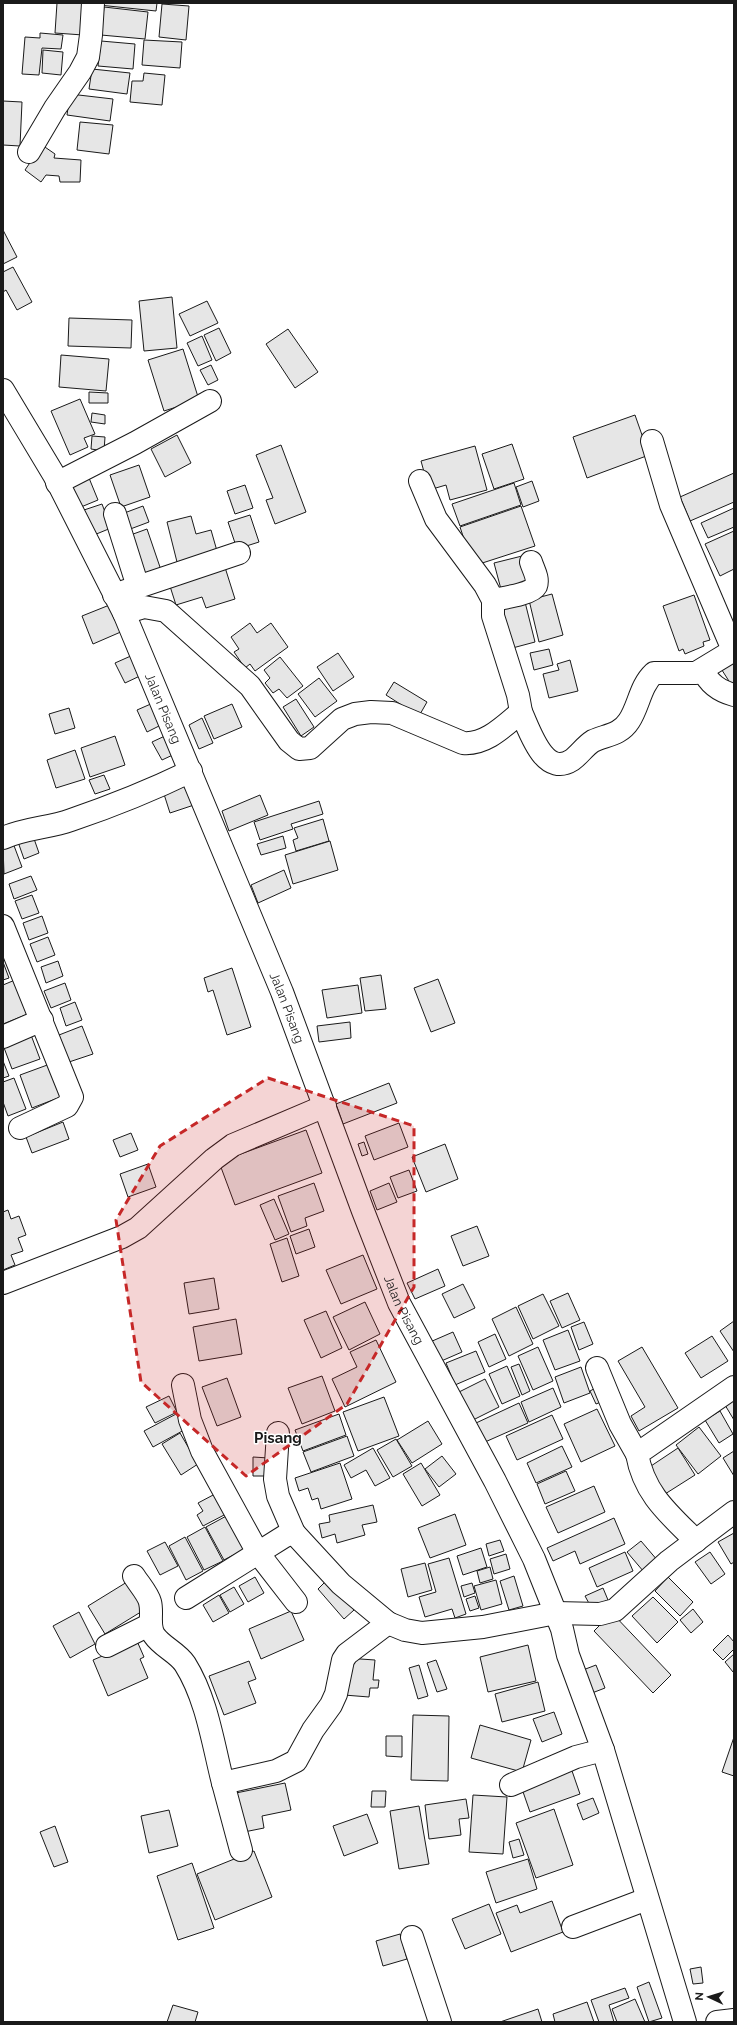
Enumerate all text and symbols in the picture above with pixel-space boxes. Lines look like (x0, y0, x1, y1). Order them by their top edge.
street label: Jalan Pisang (142, 671, 185, 746)
street label: Jalan Pisang (267, 970, 308, 1045)
street label: Jalan Pisang (381, 1273, 427, 1347)
district label: Pisang (254, 1429, 302, 1447)
north arrow (689, 1977, 729, 2017)
text: N (693, 1992, 706, 2001)

